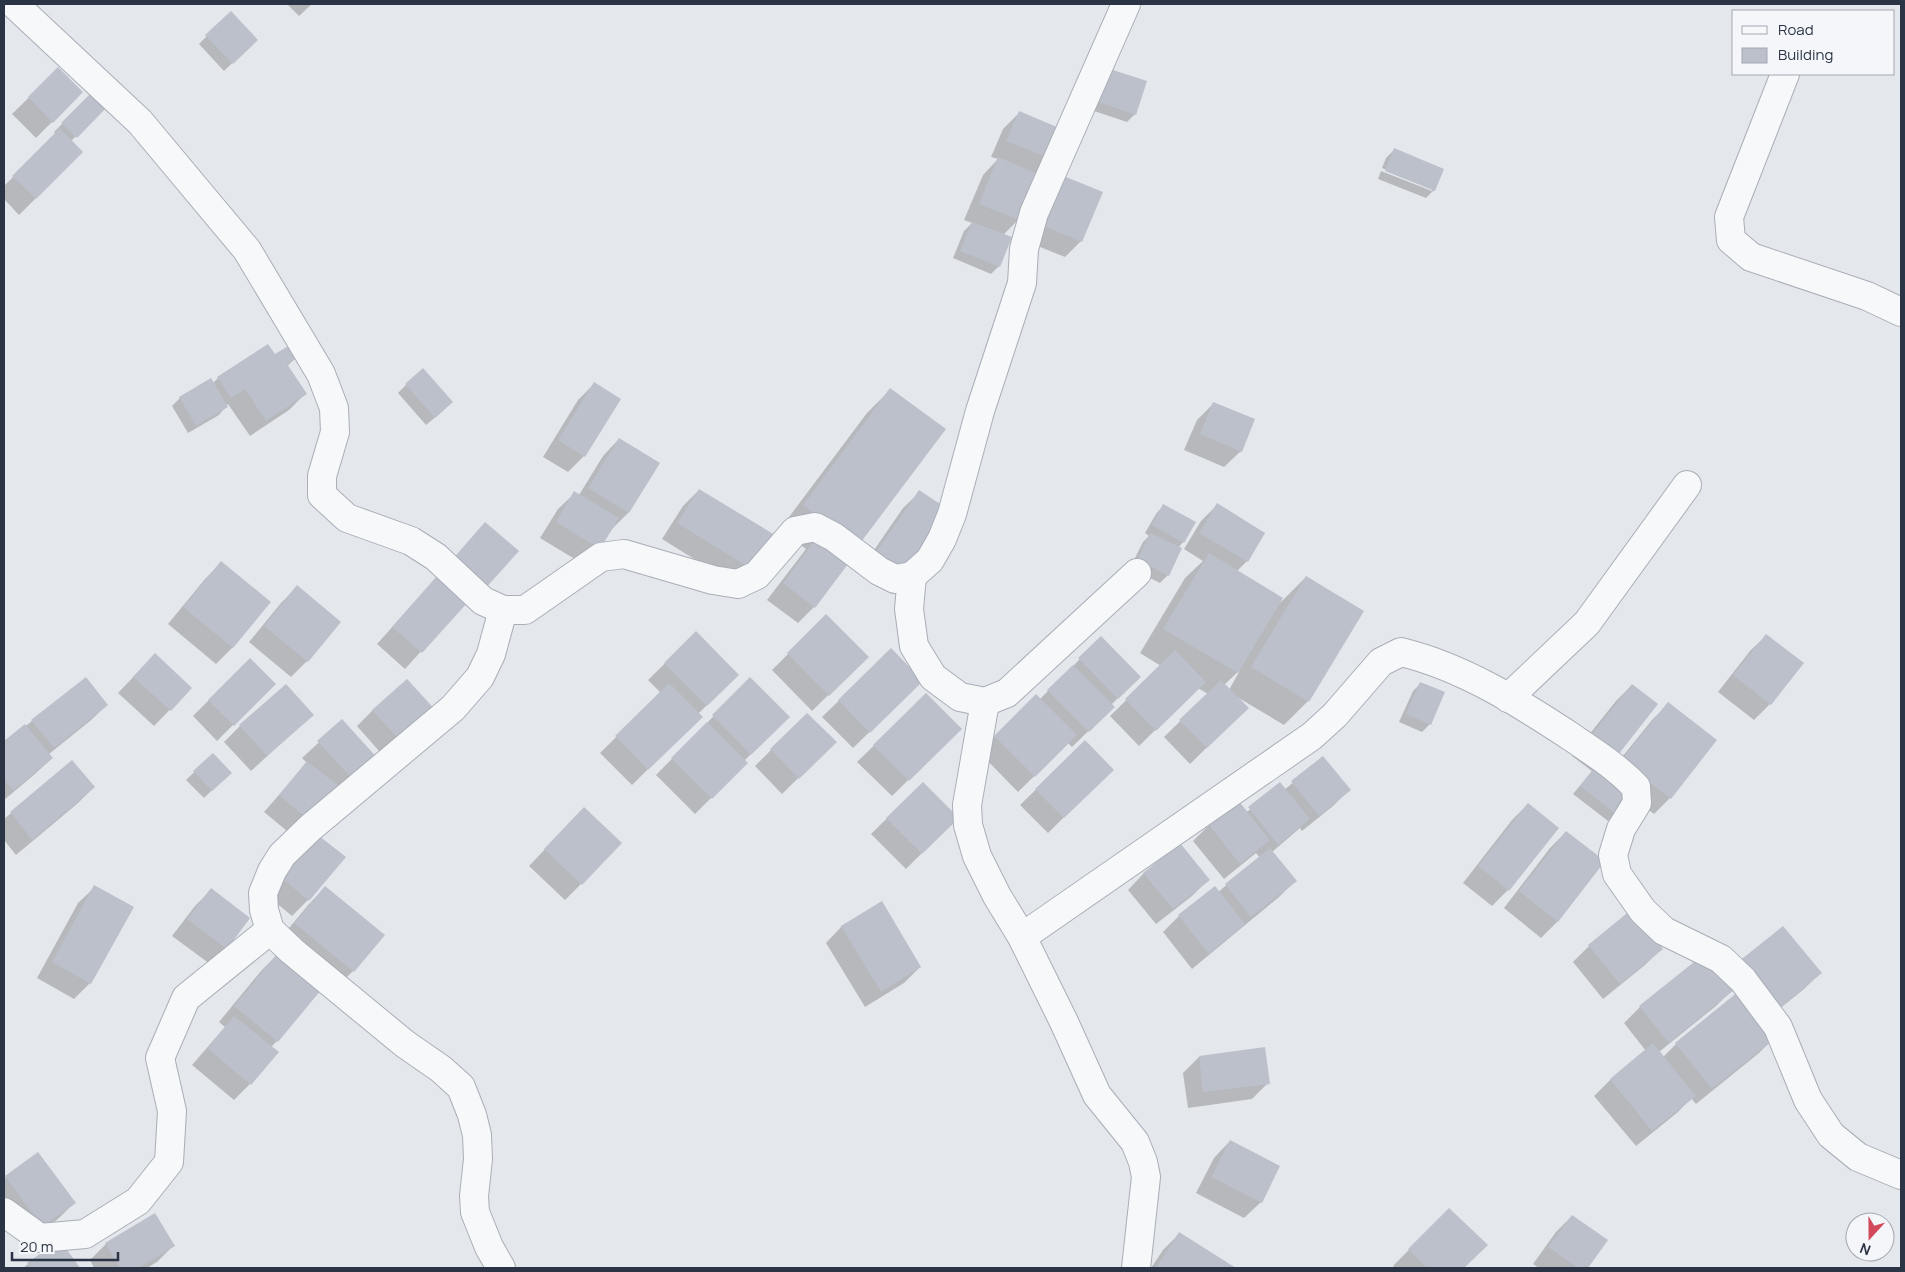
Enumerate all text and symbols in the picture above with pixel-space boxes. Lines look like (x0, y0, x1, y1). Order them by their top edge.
legend (1732, 10, 1895, 75)
text: Road (1778, 19, 1814, 40)
text: Building (1778, 44, 1833, 65)
north arrow (1845, 1212, 1895, 1262)
scale bar (12, 1230, 119, 1262)
text: 20 m (20, 1236, 53, 1257)
text: N (1857, 1239, 1873, 1260)

